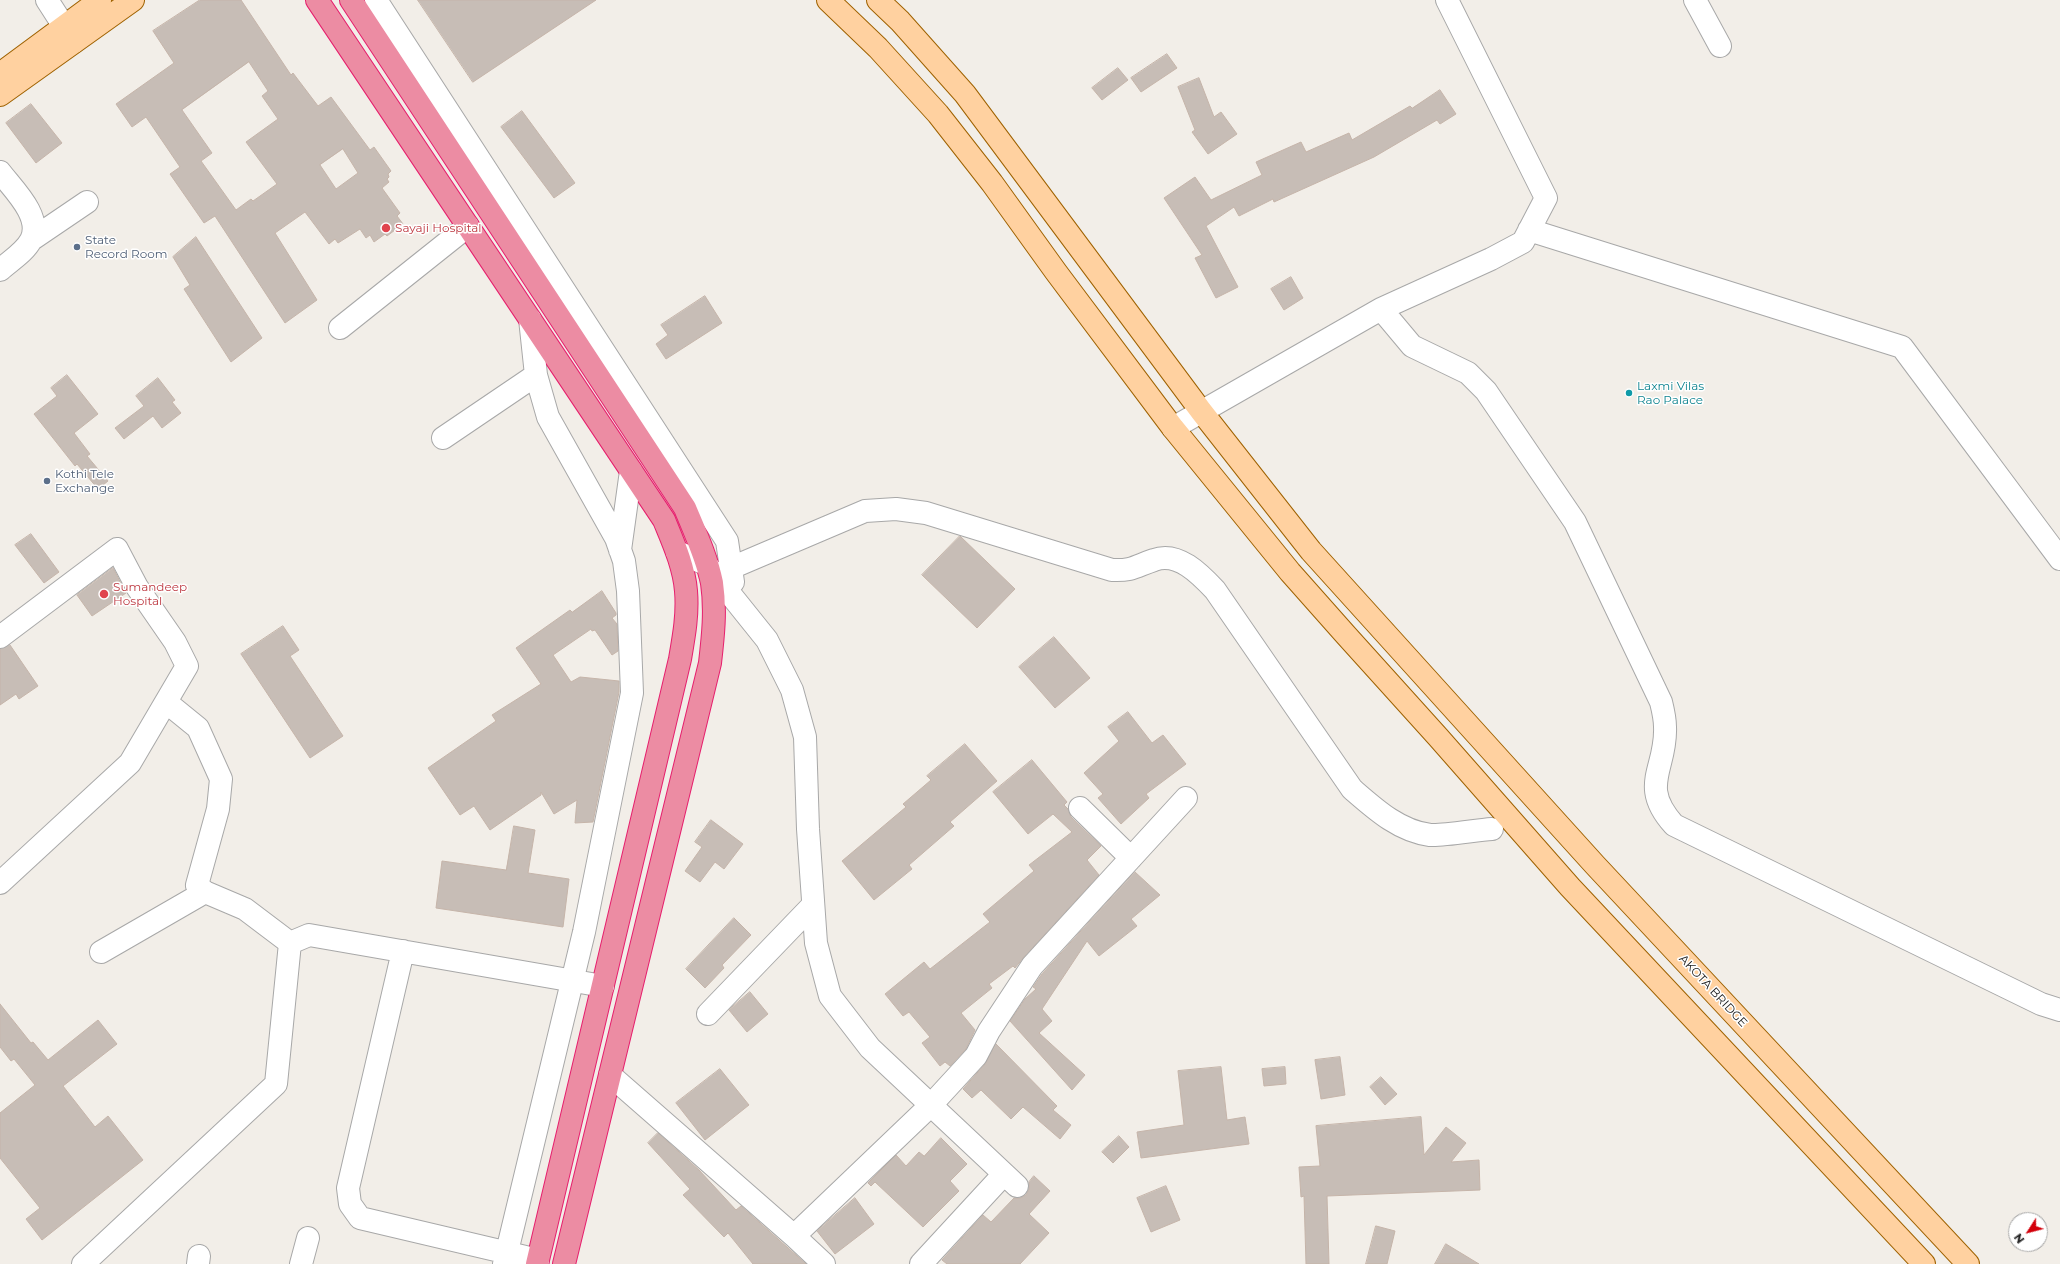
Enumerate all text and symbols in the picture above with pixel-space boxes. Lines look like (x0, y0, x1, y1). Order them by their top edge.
place label: Sayaji Hospital (395, 221, 482, 235)
marker: Sayaji Hospital (380, 222, 392, 234)
place label: State Record Room (85, 233, 167, 261)
marker: State Record Room (72, 242, 82, 252)
place label: Laxmi Vilas Rao Palace (1637, 379, 1704, 407)
marker: Laxmi Vilas Rao Palace (1624, 388, 1634, 398)
place label: Kothi Tele Exchange (55, 467, 114, 495)
marker: Kothi Tele Exchange (42, 476, 52, 486)
place label: Sumandeep Hospital (113, 580, 187, 608)
marker: Sumandeep Hospital (98, 588, 110, 600)
street label: AKOTA BRIDGE (1676, 952, 1750, 1030)
north arrow (2008, 1212, 2048, 1252)
text: N (2011, 1231, 2027, 1246)

